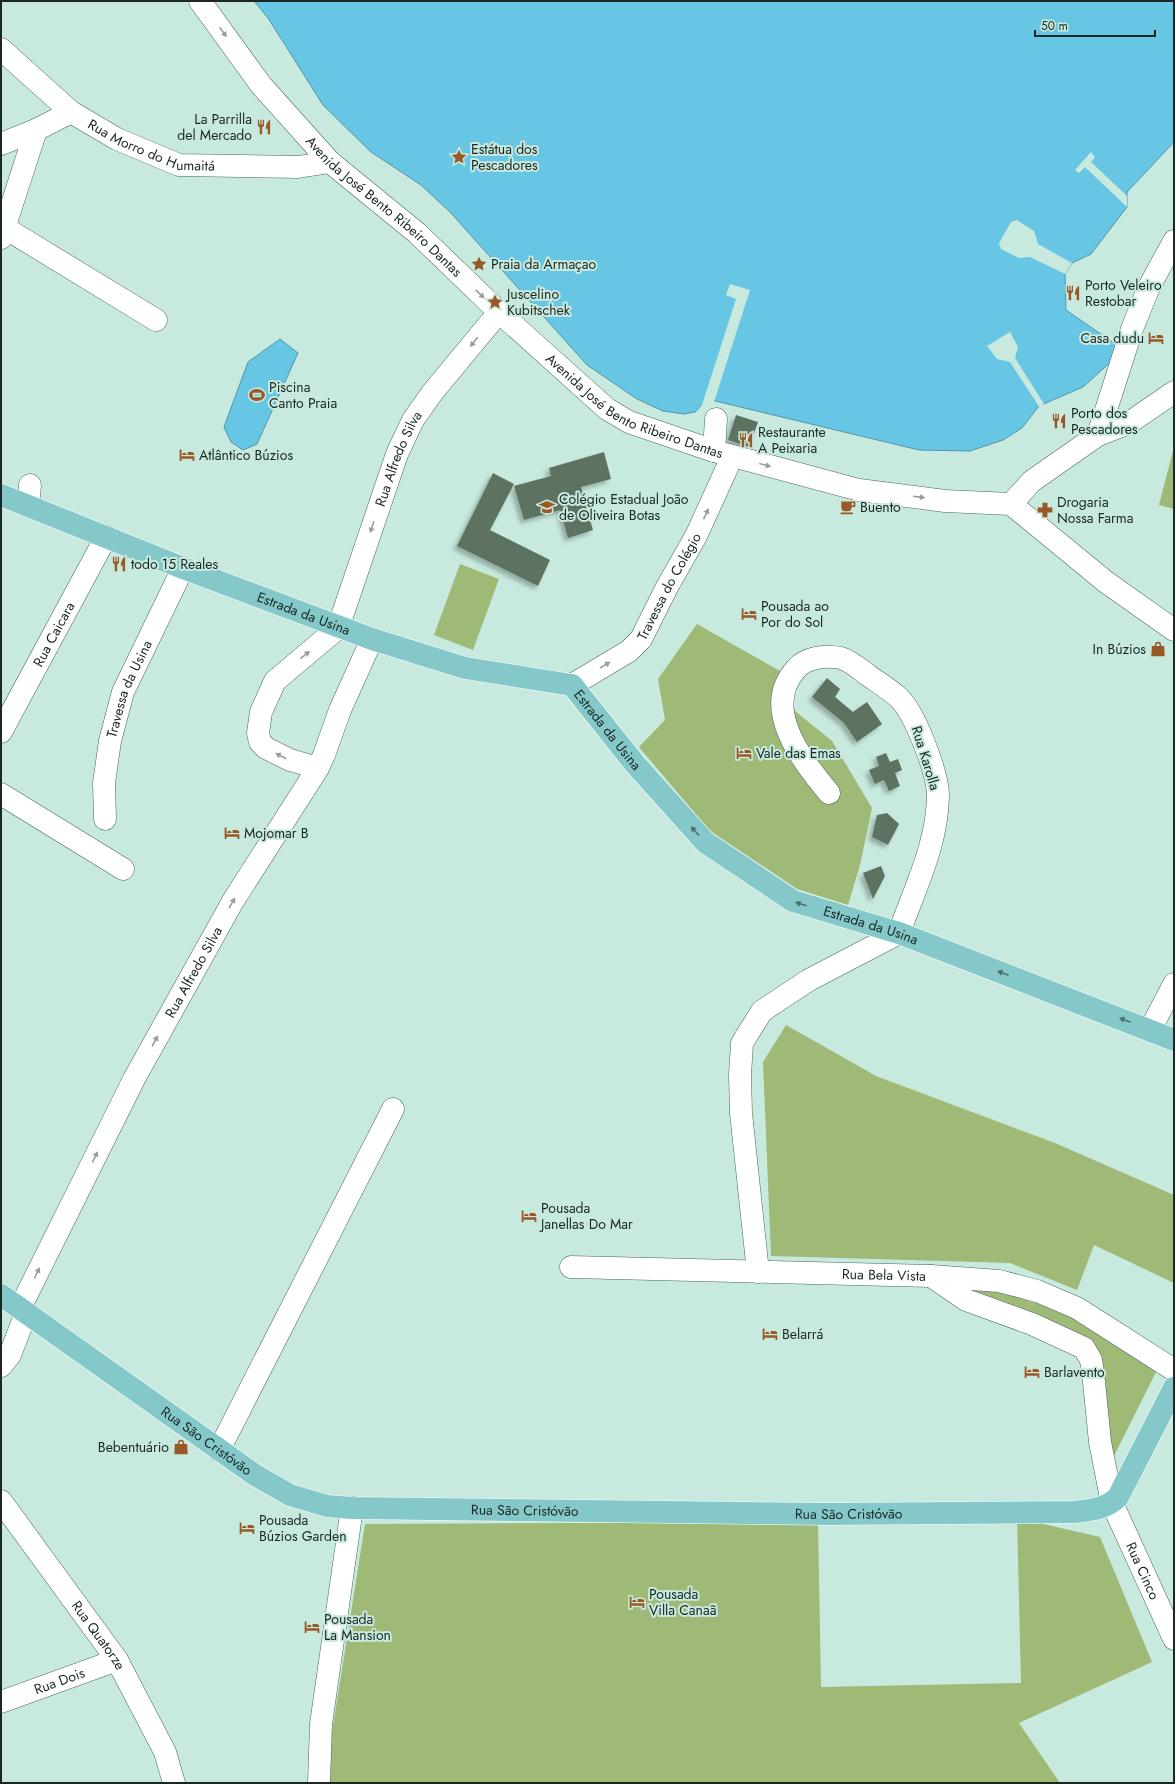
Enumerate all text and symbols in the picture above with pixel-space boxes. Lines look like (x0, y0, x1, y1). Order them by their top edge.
scale bar (1035, 12, 1155, 38)
text: 50 m (1041, 17, 1068, 35)
one-way arrow (219, 27, 227, 38)
place label: La Parrilla del Mercado (177, 109, 252, 145)
street label: Rua Morro do Humaitá (84, 114, 215, 176)
restaurant icon: La Parrilla del Mercado (255, 118, 273, 136)
street label: Avenida José Bento Ribeiro Dantas (301, 132, 467, 282)
place label: Estátua dos Pescadores (471, 139, 538, 175)
place icon: Estátua dos Pescadores (450, 148, 468, 166)
place label: Praia da Armaçao (491, 254, 597, 274)
place icon: Praia da Armaçao (470, 255, 488, 273)
place label: Porto Veleiro Restobar (1085, 275, 1162, 311)
place label: Juscelino Kubitschek (505, 284, 571, 320)
restaurant icon: Porto Veleiro Restobar (1064, 284, 1082, 302)
one-way arrow (475, 289, 485, 298)
place icon: Juscelino Kubitschek (486, 293, 504, 311)
place label: Casa dudu (1080, 328, 1144, 348)
hotel icon: Casa dudu (1147, 329, 1165, 347)
one-way arrow (470, 337, 479, 348)
street label: Avenida José Bento Ribeiro Dantas (541, 349, 726, 463)
place label: Piscina Canto Praia (269, 377, 337, 413)
sports icon: Piscina Canto Praia (248, 386, 266, 404)
place label: Porto dos Pescadores (1071, 403, 1138, 439)
street label: Rua Alfredo Silva (370, 407, 427, 509)
restaurant icon: Porto dos Pescadores (1050, 412, 1068, 430)
place label: Restaurante A Peixaria (758, 422, 826, 458)
restaurant icon: Restaurante A Peixaria (737, 431, 755, 449)
place label: Atlântico Búzios (199, 445, 293, 465)
hotel icon: Atlântico Búzios (178, 446, 196, 464)
one-way arrow (759, 463, 771, 469)
place label: Colégio Estadual João de Oliveira Botas (559, 489, 689, 525)
place label: Drogaria Nossa Farma (1057, 492, 1133, 528)
one-way arrow (913, 494, 925, 501)
place label: Buento (860, 497, 901, 517)
school or university icon: Colégio Estadual João de Oliveira Botas (538, 498, 556, 516)
cafe icon: Buento (839, 498, 857, 516)
pharmacy icon: Drogaria Nossa Farma (1036, 501, 1054, 519)
one-way arrow (703, 508, 709, 519)
one-way arrow (369, 522, 375, 534)
street label: Travessa do Colégio (632, 529, 706, 643)
place label: todo 15 Reales (131, 554, 218, 574)
restaurant icon: todo 15 Reales (110, 555, 128, 573)
street label: Estrada da Usina (254, 587, 353, 640)
place label: Pousada ao Por do Sol (761, 596, 829, 632)
street label: Rua Caicara (28, 598, 79, 670)
hotel icon: Pousada ao Por do Sol (740, 605, 758, 623)
street label: Travessa da Usina (101, 637, 157, 740)
place label: In Búzios (1092, 639, 1146, 659)
shop icon: In Búzios (1149, 640, 1167, 658)
one-way arrow (300, 651, 310, 659)
one-way arrow (600, 661, 610, 669)
street label: Estrada da Usina (569, 685, 646, 775)
street label: Rua Karolla (907, 723, 945, 793)
place label: Vale das Emas (756, 743, 841, 763)
hotel icon: Vale das Emas (735, 744, 753, 762)
one-way arrow (276, 752, 287, 759)
place label: Mojomar B (244, 823, 309, 843)
hotel icon: Mojomar B (223, 824, 241, 842)
one-way arrow (690, 826, 699, 836)
one-way arrow (228, 897, 235, 909)
one-way arrow (795, 901, 807, 907)
street label: Estrada da Usina (821, 901, 921, 950)
street label: Rua Alfredo Silva (160, 923, 227, 1022)
one-way arrow (997, 970, 1009, 976)
one-way arrow (1118, 1016, 1130, 1022)
one-way arrow (151, 1035, 158, 1047)
one-way arrow (92, 1151, 98, 1162)
place label: Pousada Janellas Do Mar (539, 1198, 633, 1234)
hotel icon: Pousada Janellas Do Mar (520, 1207, 538, 1225)
street label: Rua Bela Vista (842, 1264, 926, 1286)
one-way arrow (34, 1267, 40, 1279)
place label: Belarrá (782, 1324, 823, 1344)
hotel icon: Belarrá (761, 1325, 779, 1343)
place label: Barlavento (1044, 1362, 1105, 1382)
hotel icon: Barlavento (1023, 1363, 1041, 1381)
street label: Rua São Cristóvão (157, 1401, 257, 1480)
place label: Bebentuário (98, 1437, 169, 1457)
shop icon: Bebentuário (172, 1438, 190, 1456)
street label: Rua São Cristóvão (471, 1500, 579, 1521)
street label: Rua São Cristóvão (795, 1503, 903, 1524)
place label: Pousada Búzios Garden (259, 1510, 347, 1546)
hotel icon: Pousada Búzios Garden (238, 1519, 256, 1537)
street label: Rua Cinco (1121, 1539, 1165, 1603)
place label: Pousada Villa Canaã (649, 1584, 716, 1620)
hotel icon: Pousada Villa Canaã (628, 1593, 646, 1611)
street label: Rua Quatorze (67, 1596, 130, 1673)
place label: Pousada La Mansion (324, 1609, 391, 1645)
hotel icon: Pousada La Mansion (303, 1618, 321, 1636)
street label: Rua Dois (31, 1662, 88, 1699)

